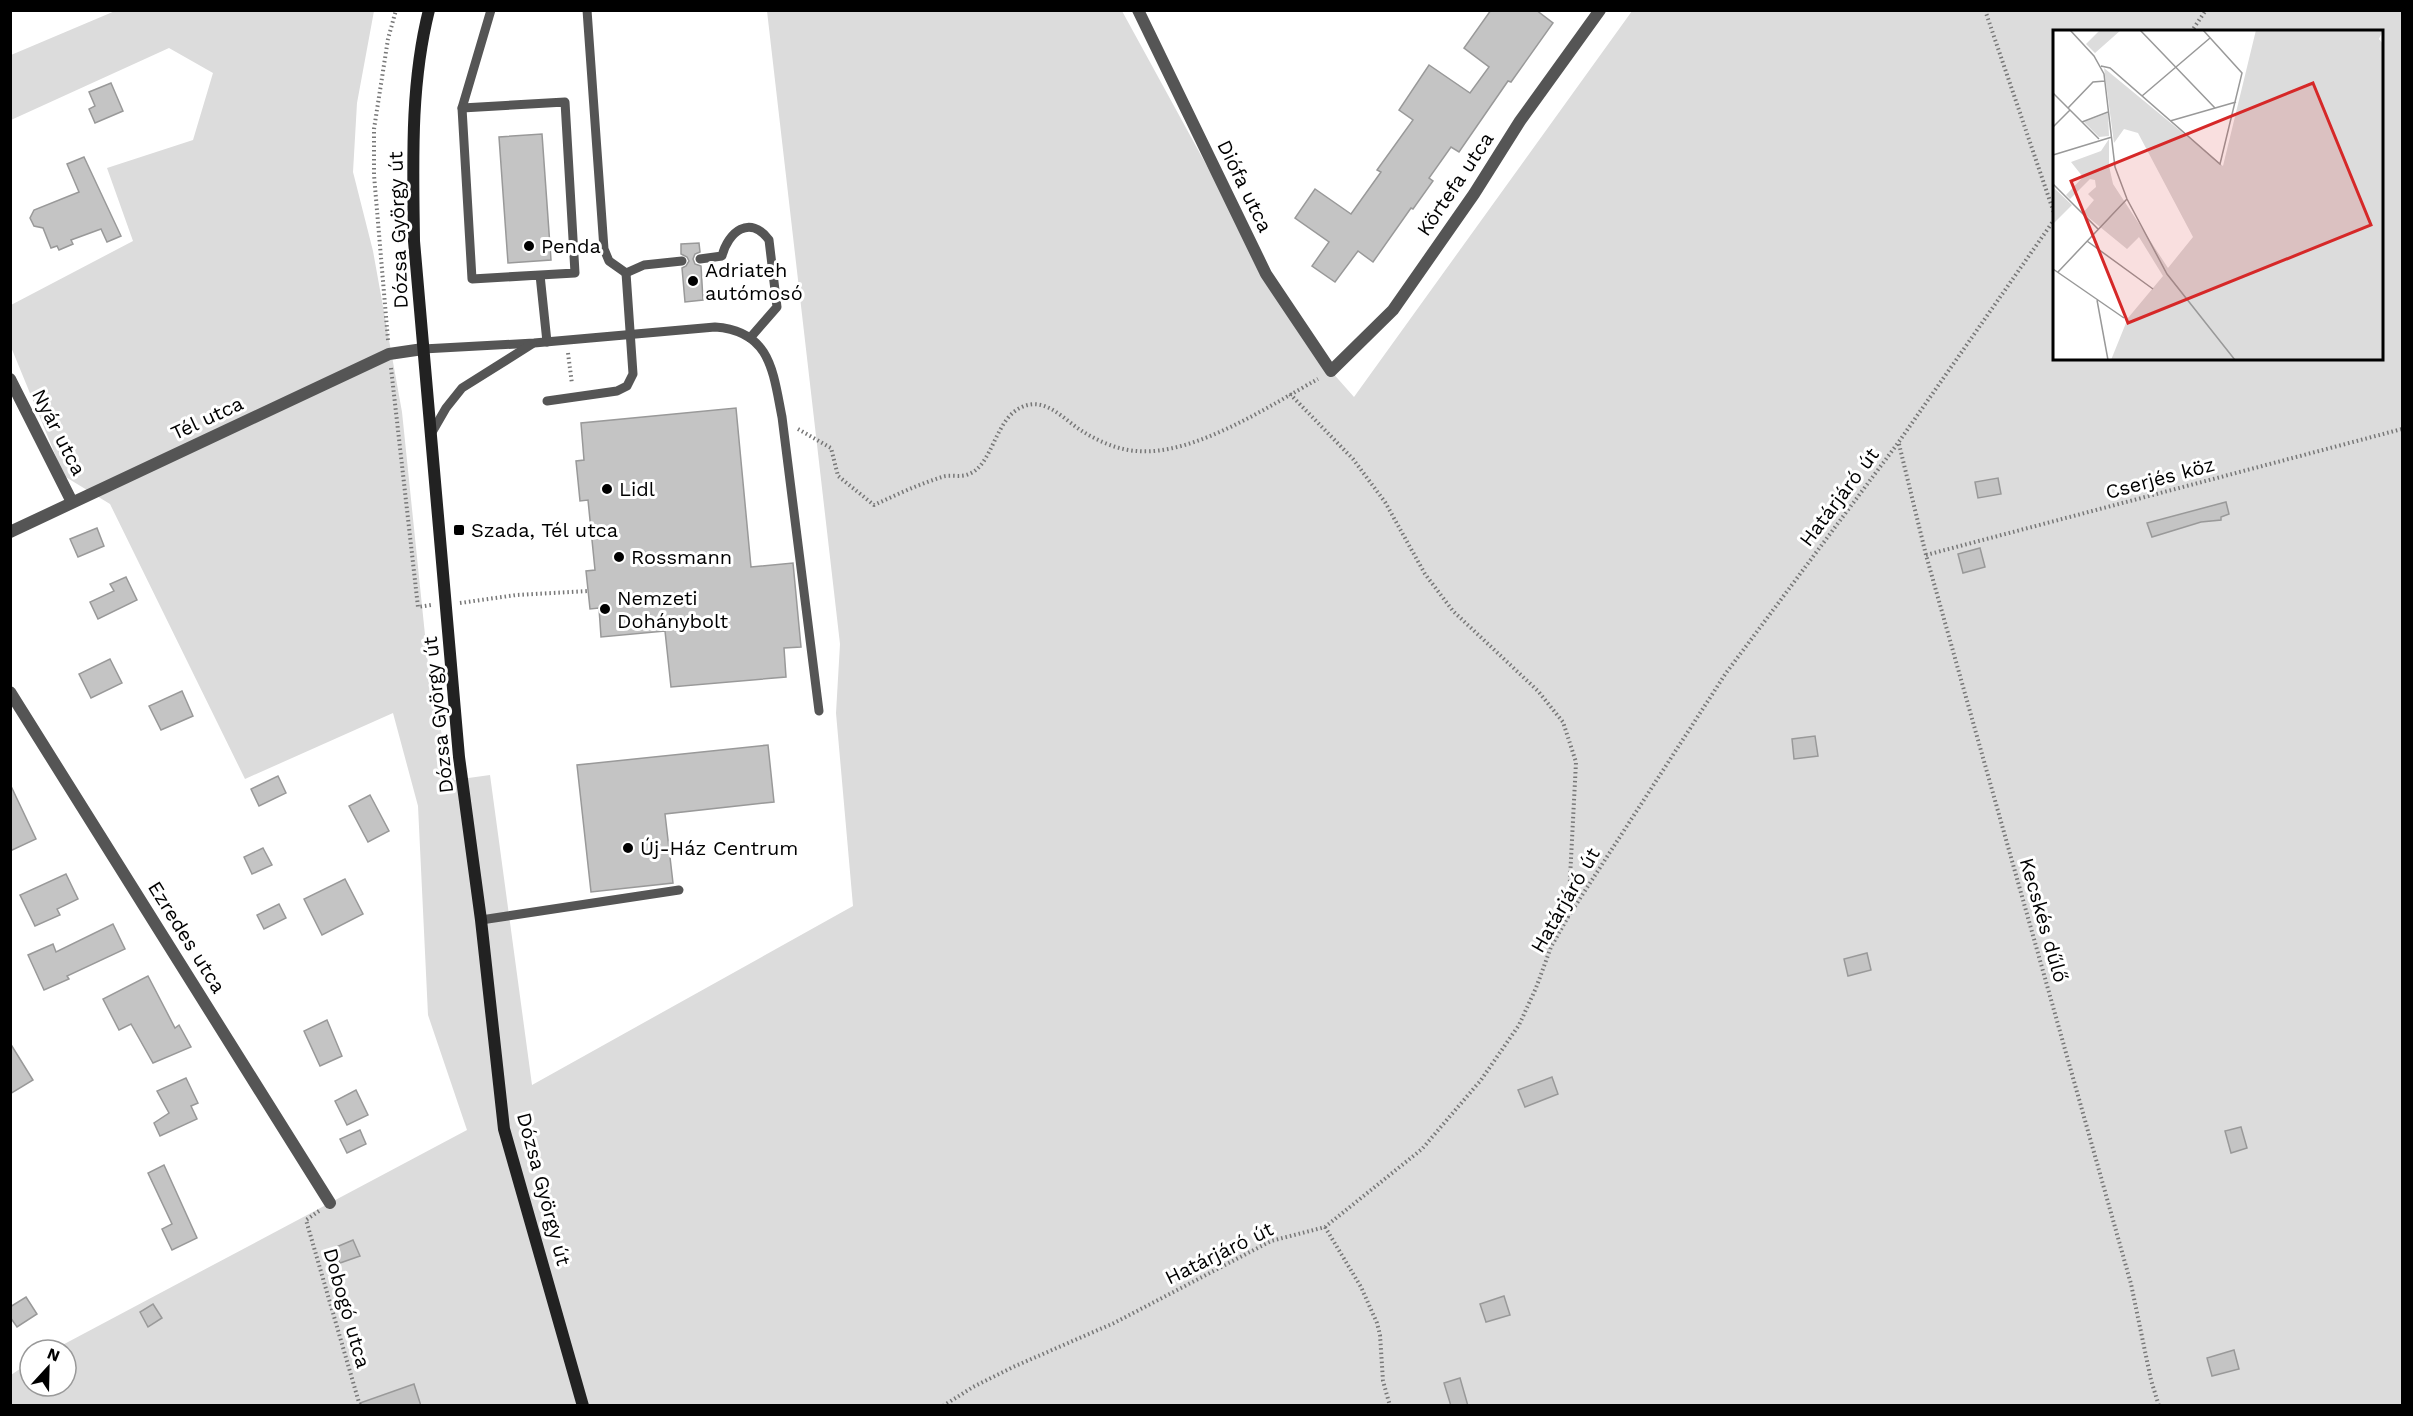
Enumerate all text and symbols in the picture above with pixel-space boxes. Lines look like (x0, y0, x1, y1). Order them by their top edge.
inset map (2053, 30, 2383, 360)
street label: Körtefa utca (1412, 128, 1498, 240)
street label: Diófa utca (1212, 136, 1278, 236)
street label: Dózsa György út (383, 150, 413, 309)
place label: Penda (541, 234, 601, 258)
marker: Penda (522, 239, 536, 253)
place label: Adriateh autómosó (705, 258, 803, 305)
marker: Adriateh autómosó (686, 274, 700, 288)
street label: Nyár utca (27, 385, 91, 479)
street label: Tél utca (167, 391, 247, 445)
street label: Határjáró út (1794, 442, 1884, 551)
street label: Cserjés köz (2103, 452, 2217, 504)
place label: Lidl (619, 477, 655, 501)
marker: Lidl (600, 482, 614, 496)
place label: Szada, Tél utca (471, 518, 618, 542)
marker: Szada, Tél utca (452, 523, 466, 537)
place label: Rossmann (631, 545, 732, 569)
marker: Rossmann (612, 550, 626, 564)
place label: Nemzeti Dohánybolt (617, 586, 729, 633)
marker: Nemzeti Dohánybolt (598, 602, 612, 616)
street label: Dózsa György út (418, 635, 458, 795)
place label: Új-Ház Centrum (640, 836, 798, 860)
marker: Új-Ház Centrum (621, 841, 635, 855)
street label: Határjáró út (1525, 843, 1605, 957)
street label: Kecskés dűlő (2015, 855, 2073, 985)
street label: Ezredes utca (143, 877, 231, 997)
street label: Dózsa György út (512, 1110, 576, 1269)
street label: Határjáró út (1161, 1216, 1278, 1290)
street label: Dobogó utca (318, 1245, 376, 1371)
north arrow (18, 1338, 78, 1398)
text: N (44, 1344, 62, 1366)

